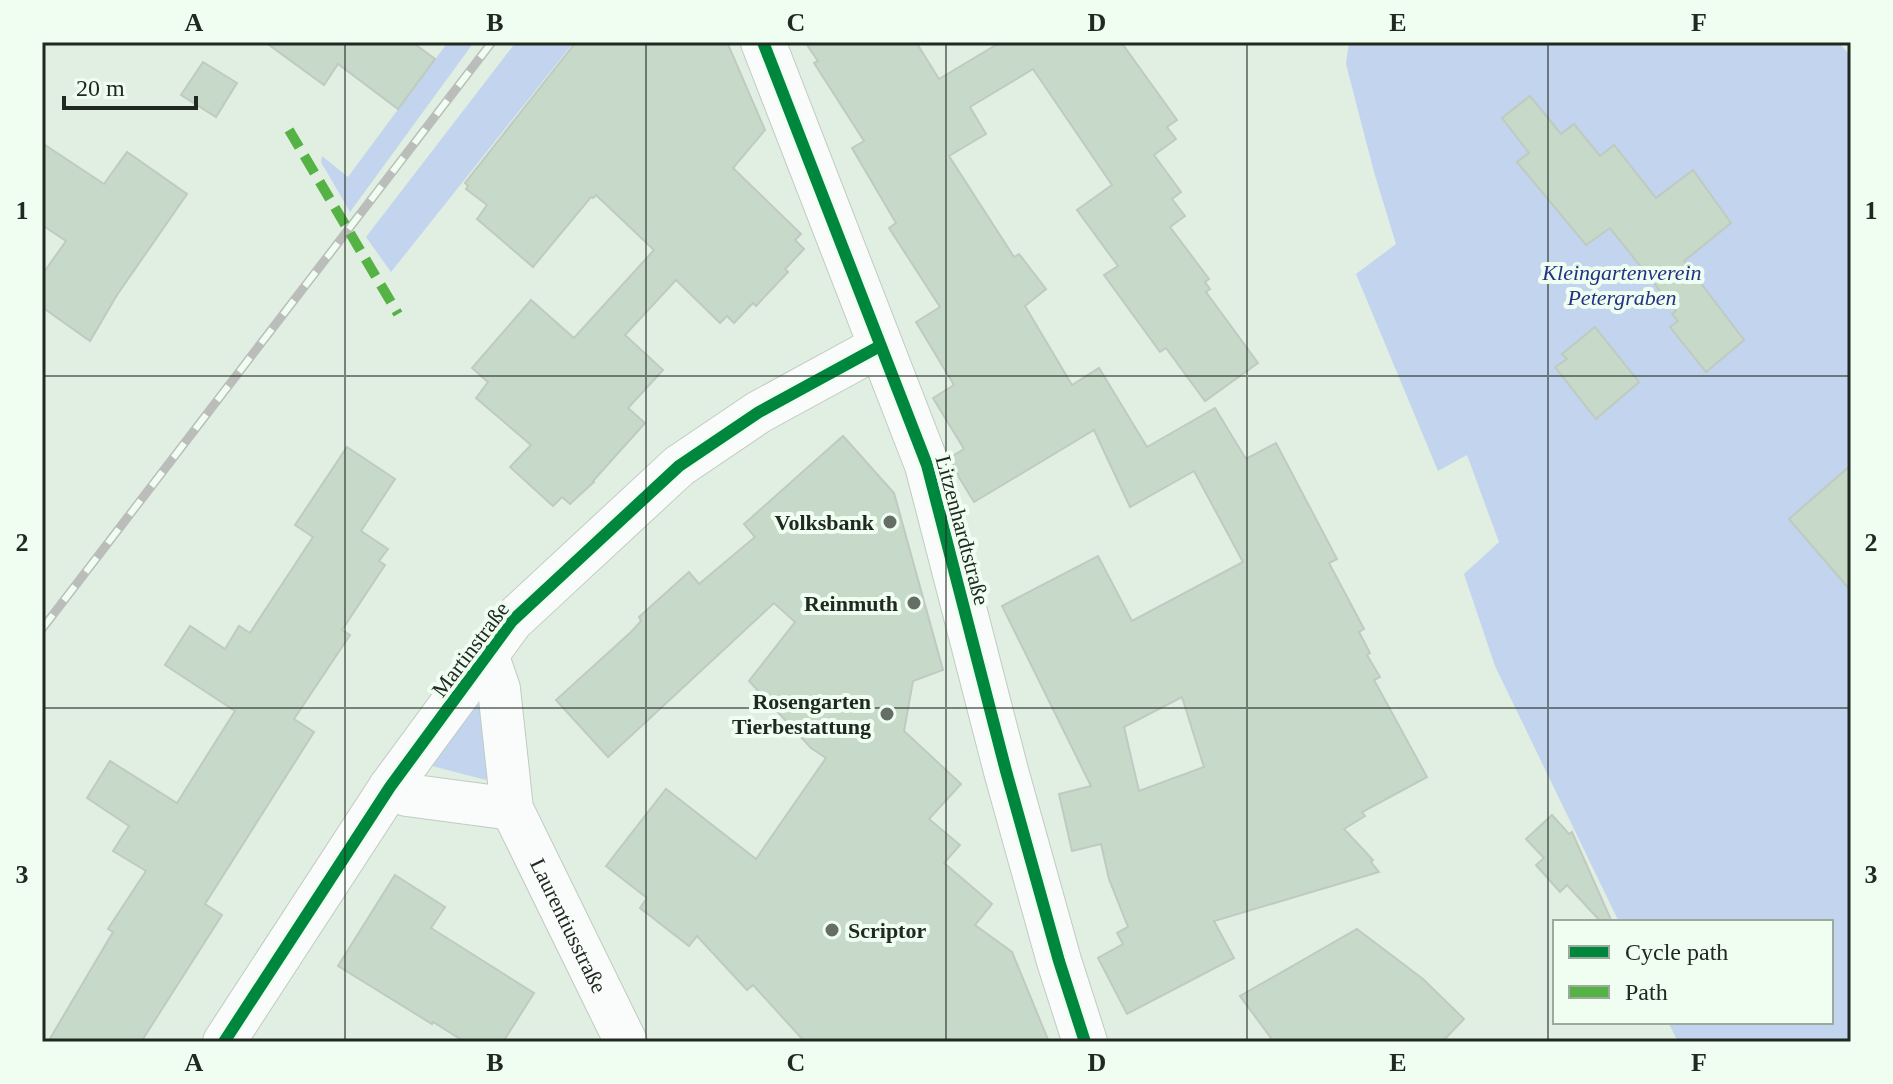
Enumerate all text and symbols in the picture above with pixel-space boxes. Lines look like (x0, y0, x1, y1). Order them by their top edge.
text: A (185, 8, 204, 37)
text: B (486, 8, 504, 37)
text: C (787, 8, 805, 37)
text: D (1088, 8, 1106, 37)
text: E (1389, 8, 1407, 37)
text: F (1691, 8, 1707, 37)
scale bar (64, 60, 196, 110)
text: 20 m (76, 75, 125, 101)
text: 1 (16, 196, 29, 225)
text: 1 (1865, 196, 1878, 225)
park label: Kleingartenverein Petergraben (1541, 260, 1702, 310)
street label: Litzenhardtstraße (931, 453, 995, 608)
place label: Volksbank (775, 510, 875, 535)
marker: Volksbank (881, 513, 899, 531)
text: 2 (16, 528, 29, 557)
text: 2 (1865, 528, 1878, 557)
place label: Reinmuth (804, 591, 898, 616)
marker: Reinmuth (905, 594, 923, 612)
street label: Martinstraße (427, 597, 514, 702)
place label: Rosengarten Tierbestattung (732, 689, 871, 739)
marker: Rosengarten Tierbestattung (878, 705, 896, 723)
street label: Laurentiusstraße (525, 854, 612, 997)
text: 3 (16, 860, 29, 889)
text: 3 (1865, 860, 1878, 889)
place label: Scriptor (848, 918, 926, 943)
legend (1553, 920, 1833, 1024)
marker: Scriptor (823, 921, 841, 939)
text: Cycle path (1625, 939, 1728, 965)
text: Path (1625, 979, 1668, 1005)
text: A (185, 1048, 204, 1077)
text: B (486, 1048, 504, 1077)
text: C (787, 1048, 805, 1077)
text: D (1088, 1048, 1106, 1077)
text: E (1389, 1048, 1407, 1077)
text: F (1691, 1048, 1707, 1077)

